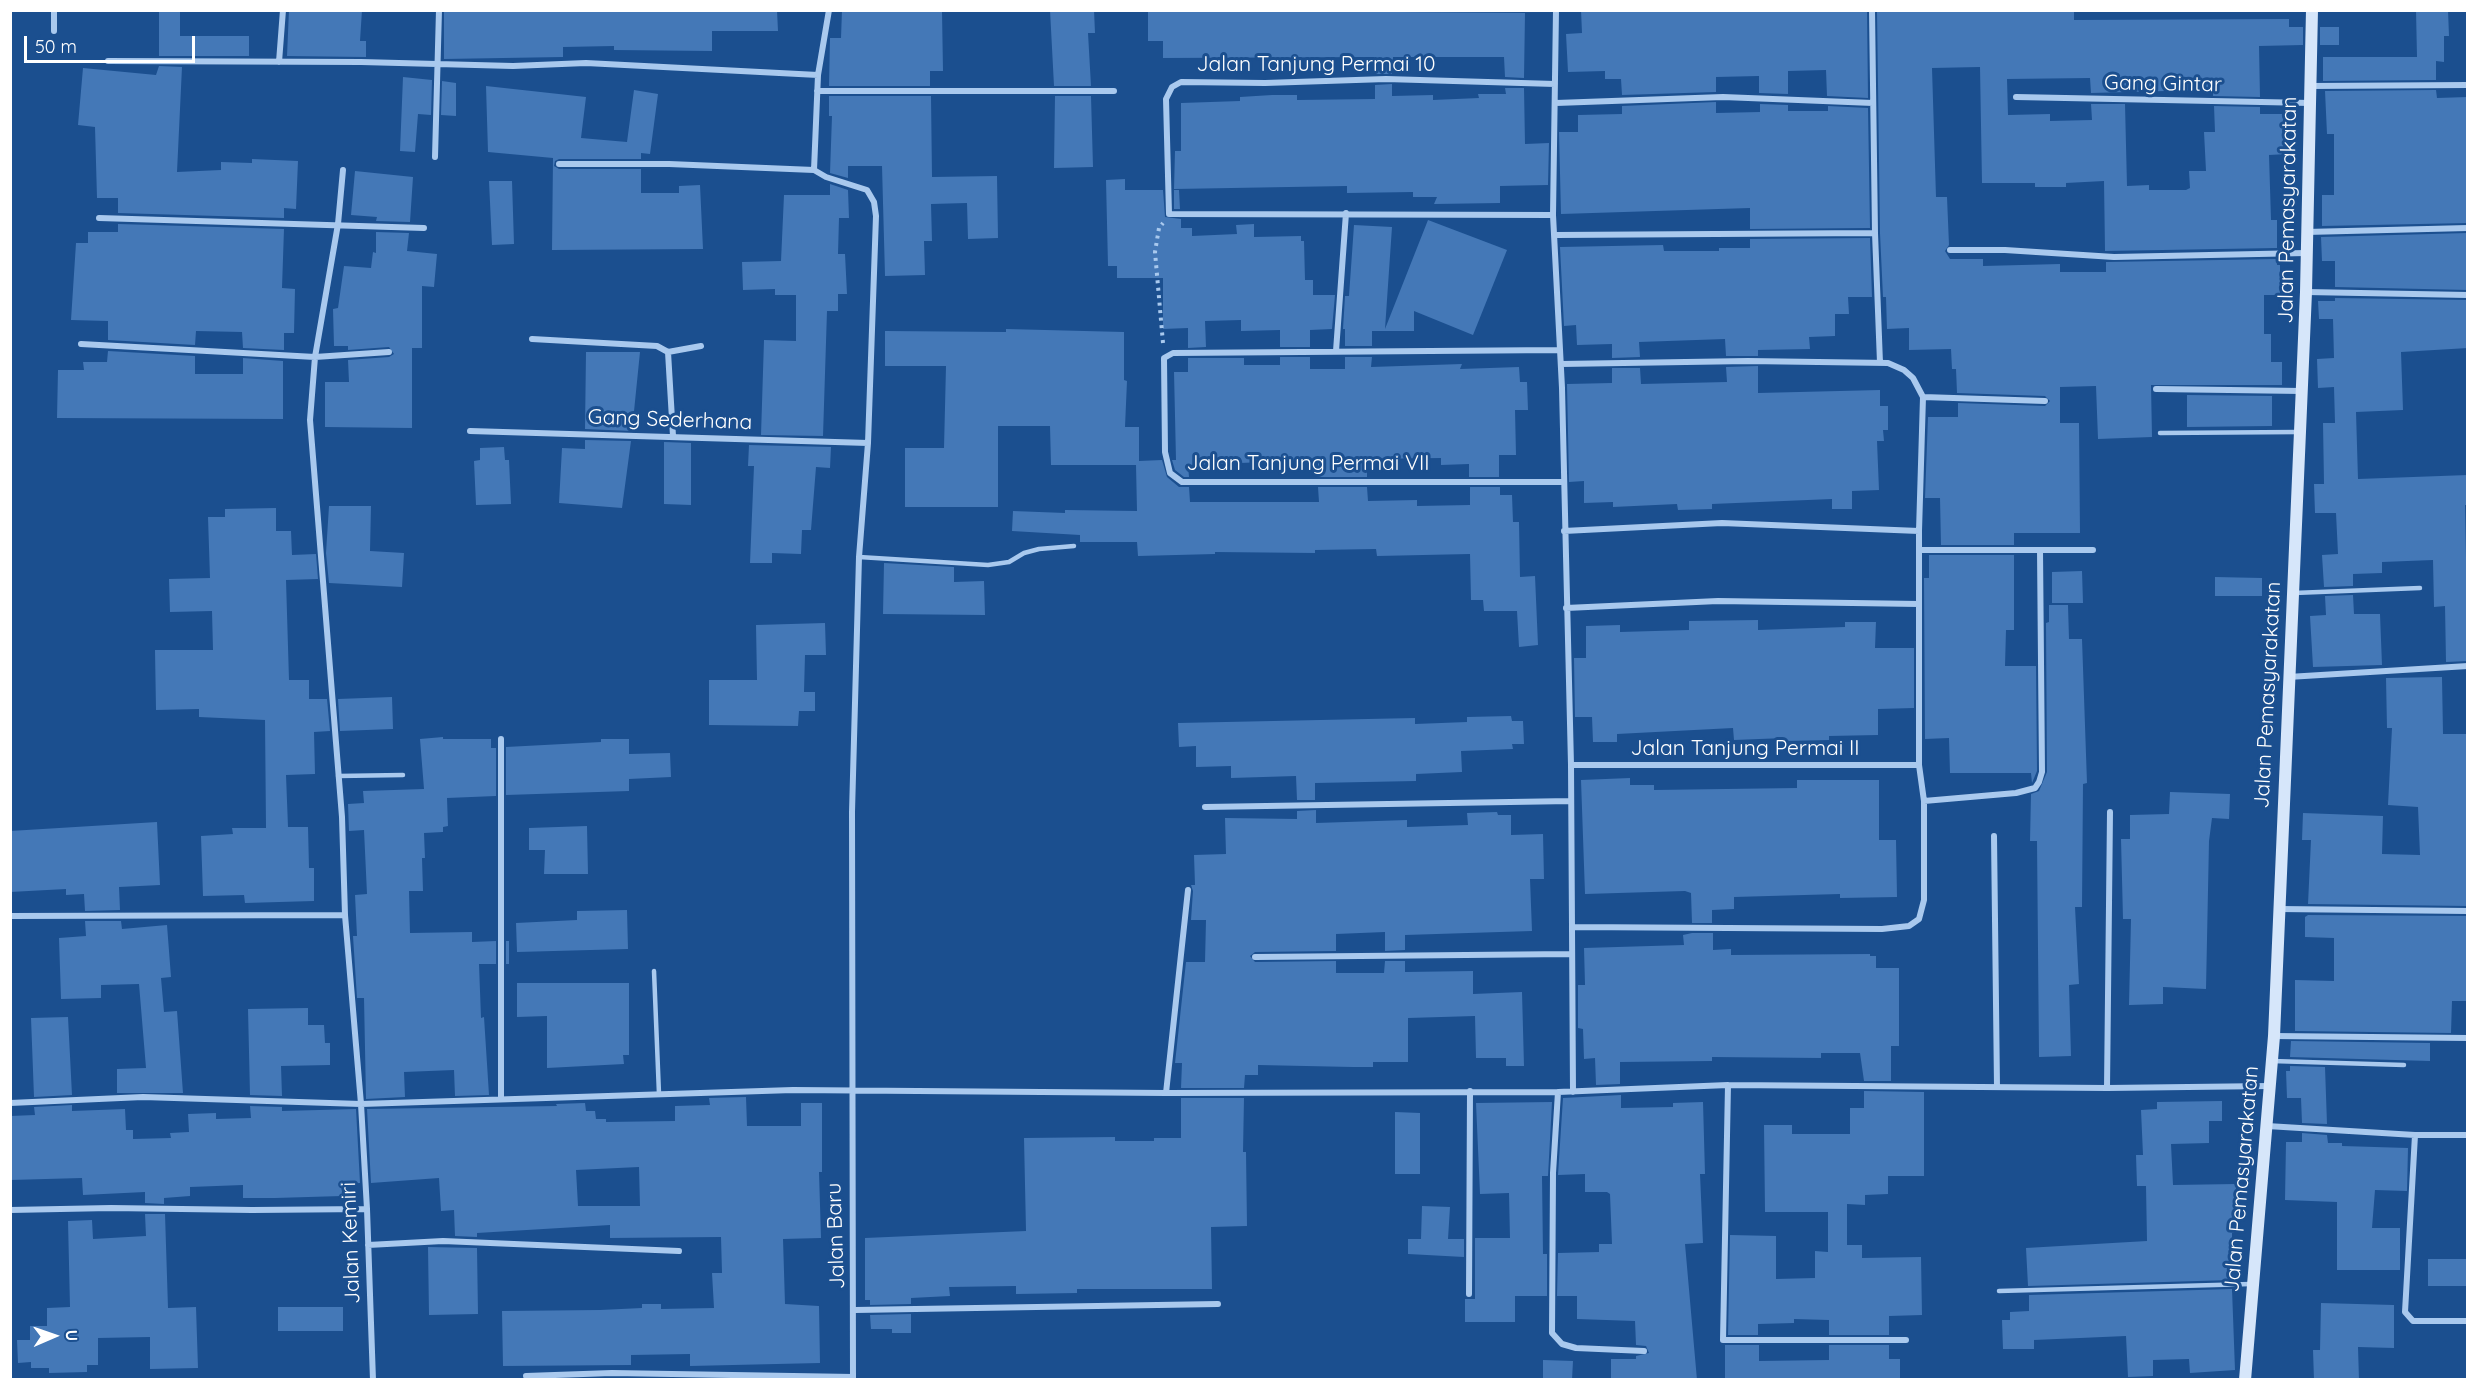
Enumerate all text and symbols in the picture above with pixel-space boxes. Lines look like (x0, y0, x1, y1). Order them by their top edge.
scale bar (27, 24, 198, 62)
text: 50 m (35, 35, 77, 58)
street label: Jalan Tanjung Permai 10 (1197, 52, 1435, 78)
street label: Gang Gintar (2104, 70, 2222, 98)
street label: Jalan Pemasyarakatan (2273, 96, 2303, 324)
street label: Gang Sederhana (587, 405, 753, 435)
street label: Jalan Tanjung Permai VII (1186, 451, 1430, 477)
street label: Jalan Pemasyarakatan (2249, 581, 2287, 809)
street label: Jalan Tanjung Permai II (1630, 736, 1860, 762)
street label: Jalan Pemasyarakatan (2220, 1065, 2264, 1293)
street label: Jalan Kemiri (336, 1182, 366, 1304)
street label: Jalan Baru (822, 1182, 850, 1290)
north arrow (24, 1306, 84, 1366)
text: U (62, 1329, 82, 1341)

